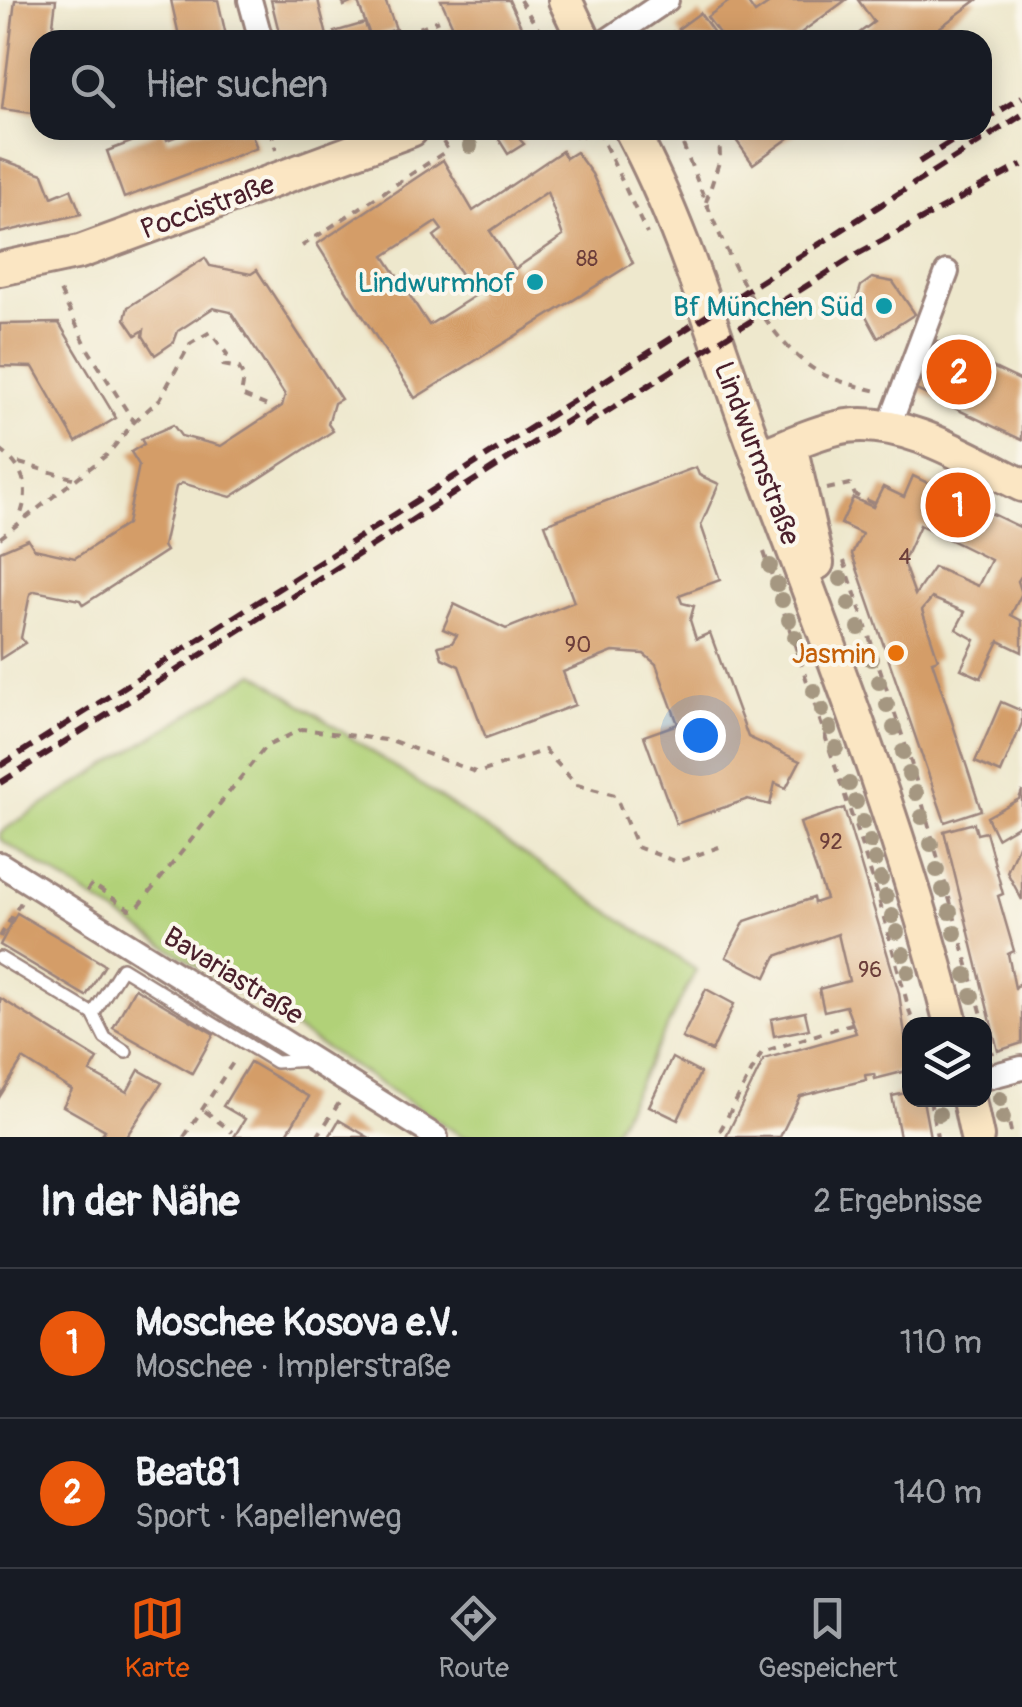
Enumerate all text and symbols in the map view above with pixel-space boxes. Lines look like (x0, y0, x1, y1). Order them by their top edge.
search box (30, 30, 992, 140)
icon: search (65, 58, 120, 113)
text: Hier suchen (145, 61, 328, 109)
street label: Poccistraße (136, 167, 279, 248)
house number: 88 (576, 245, 598, 273)
place label: Lindwurmhof (358, 266, 515, 301)
marker: Lindwurmhof (524, 271, 546, 293)
place label: Bf München Süd (673, 290, 864, 325)
marker: Bf München Süd (873, 295, 895, 317)
pin: 2 (926, 334, 992, 410)
street label: Lindwurmstraße (706, 357, 808, 550)
pin: 1 (926, 468, 990, 542)
house number: 4 (899, 543, 912, 571)
house number: 90 (565, 631, 591, 659)
place label: Jasmin (792, 637, 876, 672)
marker: Jasmin (885, 642, 907, 664)
your location (675, 710, 726, 761)
house number: 92 (819, 828, 843, 856)
street label: Bavariastraße (157, 919, 310, 1033)
house number: 96 (858, 956, 882, 984)
map controls (902, 1017, 992, 1107)
button: layers (902, 1017, 992, 1107)
text: In der Nähe (40, 1176, 239, 1228)
text: 2 Ergebnisse (813, 1182, 982, 1222)
text: Moschee Kosova e.V. (135, 1299, 459, 1347)
text: 1 (66, 1323, 79, 1363)
text: 110 m (900, 1323, 982, 1363)
text: Moschee · Implerstraße (135, 1347, 451, 1387)
text: Beat81 (135, 1449, 241, 1497)
text: 2 (64, 1473, 81, 1513)
text: 140 m (894, 1473, 982, 1513)
text: Sport · Kapellenweg (135, 1497, 402, 1537)
tab: Karte (125, 1591, 190, 1686)
tab: Route (439, 1591, 509, 1686)
tab: Gespeichert (758, 1591, 897, 1686)

